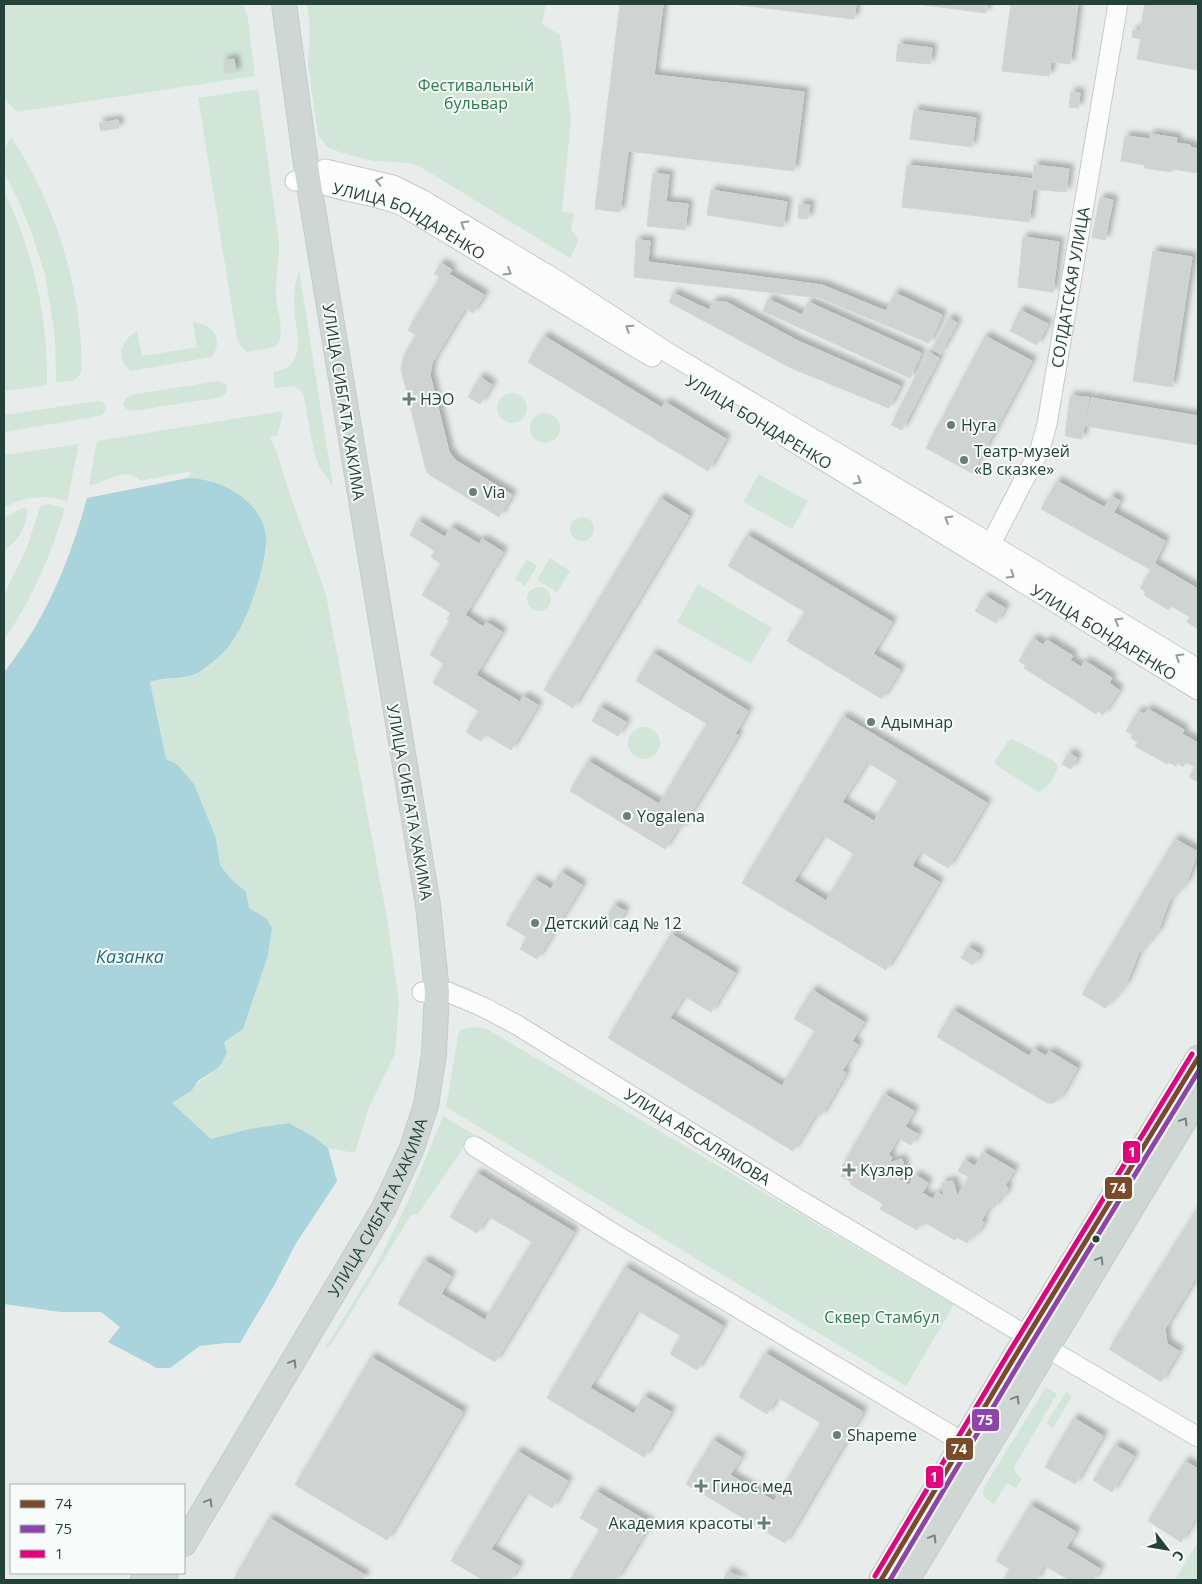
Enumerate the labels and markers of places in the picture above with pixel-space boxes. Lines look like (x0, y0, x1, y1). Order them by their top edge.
place label: НЭО (420, 388, 454, 410)
marker: НЭО (402, 392, 416, 406)
place label: Нуга (961, 414, 997, 436)
marker: Нуга (945, 419, 957, 431)
place label: Театр-музей «В сказке» (974, 440, 1070, 480)
marker: Театр-музей «В сказке» (958, 454, 970, 466)
place label: Via (483, 481, 505, 503)
marker: Via (467, 486, 479, 498)
place label: Адымнар (881, 711, 953, 733)
marker: Адымнар (865, 716, 877, 728)
place label: Yogalena (637, 805, 705, 827)
marker: Yogalena (621, 810, 633, 822)
place label: Детский сад № 12 (545, 912, 682, 934)
marker: Детский сад № 12 (529, 917, 541, 929)
place label: Күзләр (860, 1159, 913, 1181)
marker: Күзләр (842, 1163, 856, 1177)
unlabelled marker (1091, 1234, 1101, 1244)
place label: Shapeme (847, 1424, 917, 1446)
marker: Shapeme (831, 1429, 843, 1441)
place label: Гинос мед (712, 1475, 792, 1497)
marker: Гинос мед (694, 1479, 708, 1493)
place label: Академия красоты (609, 1512, 753, 1534)
marker: Академия красоты (757, 1516, 771, 1530)

